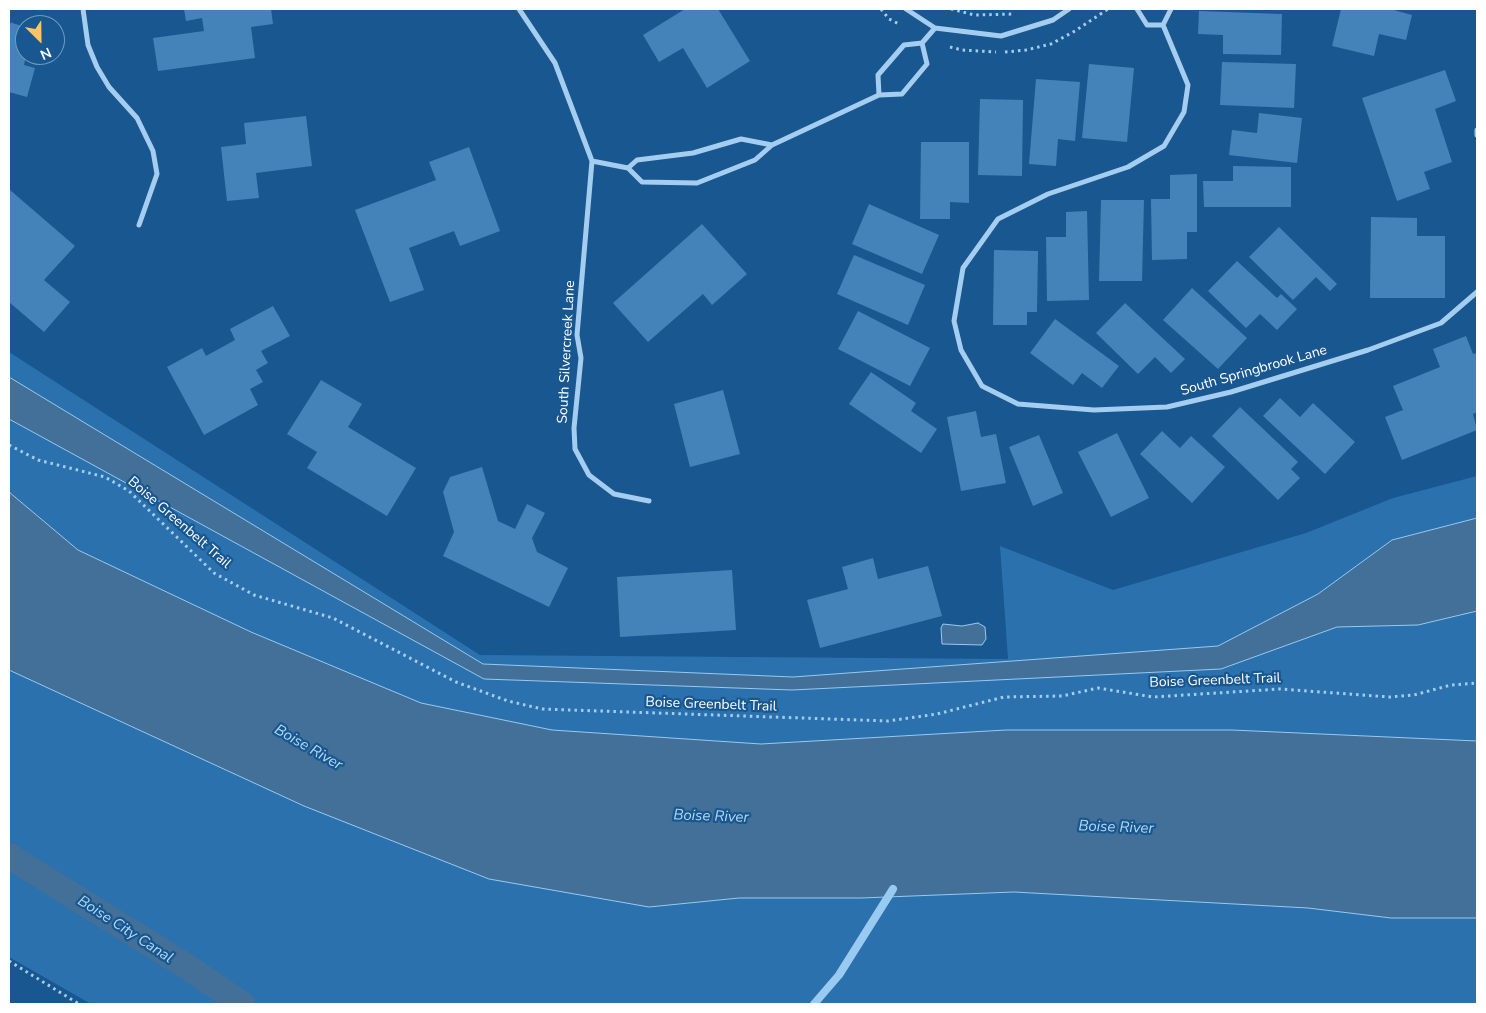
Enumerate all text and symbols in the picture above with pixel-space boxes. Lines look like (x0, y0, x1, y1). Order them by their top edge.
north arrow (15, 15, 65, 65)
text: N (37, 43, 54, 64)
street label: South Silvercreek Lane (555, 280, 579, 424)
street label: South Springbrook Lane (1179, 342, 1329, 400)
street label: Boise Greenbelt Trail (124, 474, 234, 572)
street label: Boise Greenbelt Trail (1149, 670, 1281, 692)
street label: Boise Greenbelt Trail (645, 694, 777, 716)
water label: Boise River (271, 721, 345, 775)
water label: Boise River (673, 807, 749, 827)
water label: Boise River (1078, 818, 1154, 838)
water label: Boise City Canal (74, 892, 176, 968)

